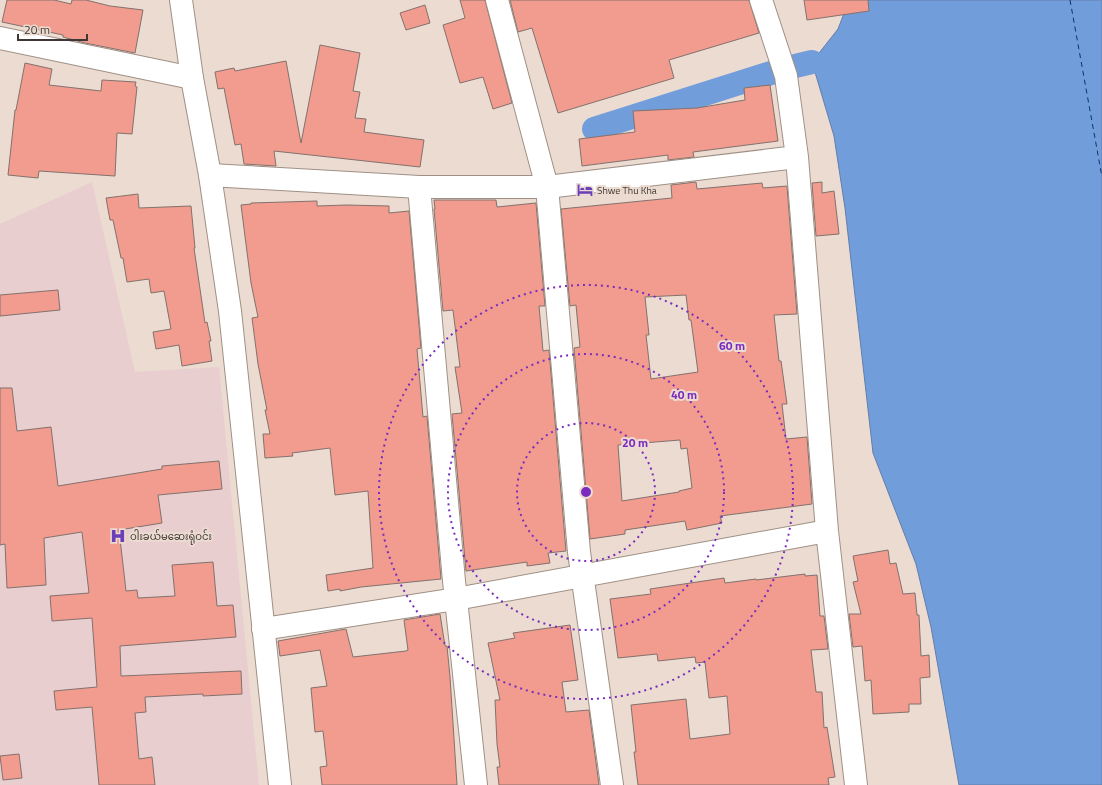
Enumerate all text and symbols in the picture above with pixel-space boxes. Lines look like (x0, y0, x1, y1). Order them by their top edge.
scale bar (18, 16, 87, 42)
text: 20 m (24, 20, 50, 39)
hotel icon: Shwe Thu Kha (576, 181, 594, 199)
place label: Shwe Thu Kha (597, 183, 657, 198)
text: 60 m (719, 336, 745, 355)
text: 40 m (671, 385, 697, 404)
text: 20 m (622, 433, 648, 452)
centre of rings (579, 485, 593, 499)
hospital icon: ဝါးခယ်မဆေးရုံဝင်း (109, 527, 127, 545)
place label: ဝါးခယ်မဆေးရုံဝင်း (130, 529, 212, 545)

